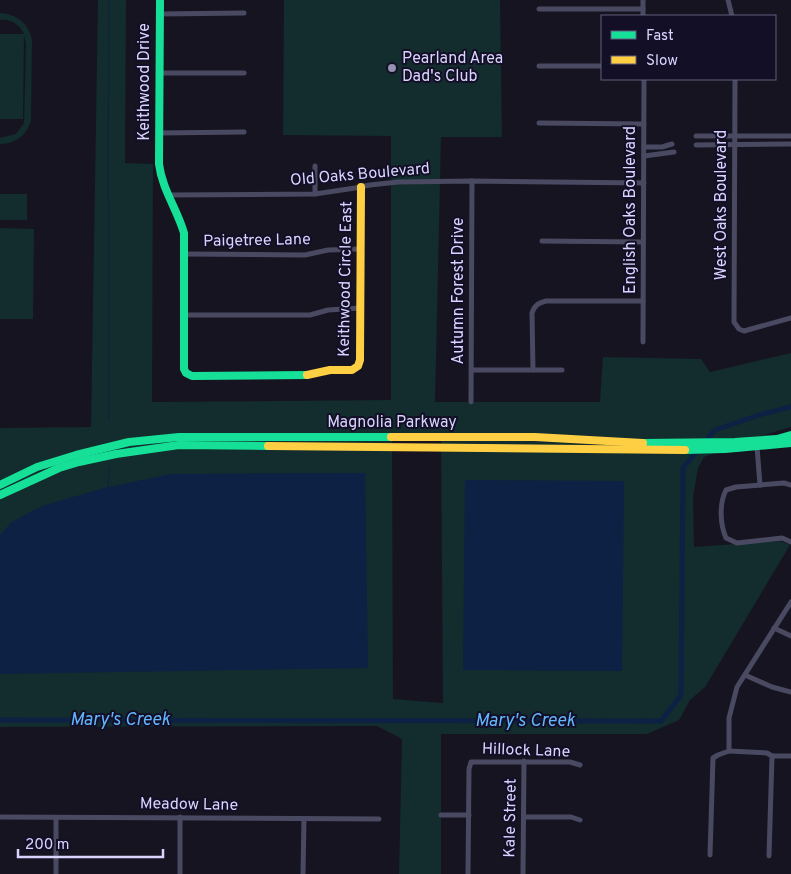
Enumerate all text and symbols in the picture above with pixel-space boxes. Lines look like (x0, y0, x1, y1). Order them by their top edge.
legend (601, 15, 776, 80)
street label: Keithwood Drive (135, 23, 155, 141)
text: Fast (646, 27, 674, 46)
place label: Pearland Area Dad's Club (402, 49, 503, 87)
text: Slow (646, 52, 678, 71)
marker: Pearland Area Dad's Club (386, 62, 398, 74)
street label: English Oaks Boulevard (621, 126, 641, 294)
street label: West Oaks Boulevard (712, 130, 732, 280)
street label: Old Oaks Boulevard (289, 159, 431, 191)
street label: Keithwood Circle East (335, 201, 357, 357)
street label: Autumn Forest Drive (449, 218, 469, 364)
street label: Paigetree Lane (203, 230, 311, 252)
street label: Magnolia Parkway (327, 413, 457, 433)
water label: Mary's Creek (70, 709, 171, 732)
water label: Mary's Creek (475, 710, 576, 733)
street label: Hillock Lane (481, 739, 571, 763)
street label: Kale Street (500, 778, 522, 858)
street label: Meadow Lane (140, 794, 238, 816)
scale bar (18, 826, 162, 858)
text: 200 m (25, 836, 70, 855)

